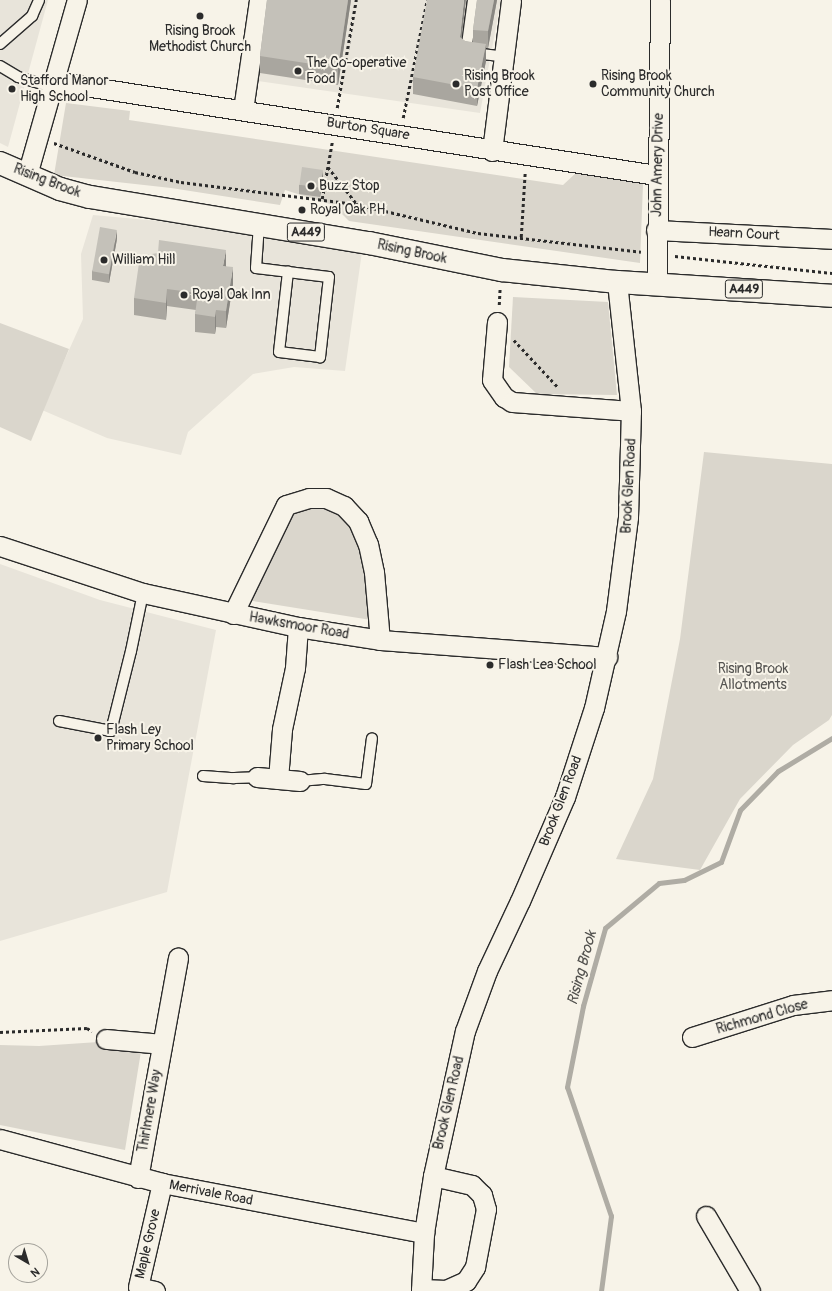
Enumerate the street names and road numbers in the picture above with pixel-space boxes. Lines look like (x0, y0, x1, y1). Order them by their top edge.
street label: John Amery Drive (649, 113, 667, 217)
street label: Burton Square (325, 114, 411, 144)
street label: Rising Brook (11, 160, 83, 202)
road number: A449 (286, 221, 326, 243)
street label: Hearn Court (708, 224, 780, 244)
street label: Rising Brook (376, 236, 448, 268)
road number: A449 (724, 278, 764, 300)
street label: Brook Glen Road (618, 438, 640, 534)
street label: Hawksmoor Road (248, 609, 350, 643)
street label: Brook Glen Road (536, 753, 586, 849)
street label: Richmond Close (714, 996, 810, 1038)
street label: Brook Glen Road (430, 1055, 468, 1151)
street label: Thirlmere Way (134, 1068, 166, 1154)
street label: Merrivale Road (168, 1177, 254, 1209)
street label: Maple Grove (132, 1207, 164, 1281)

